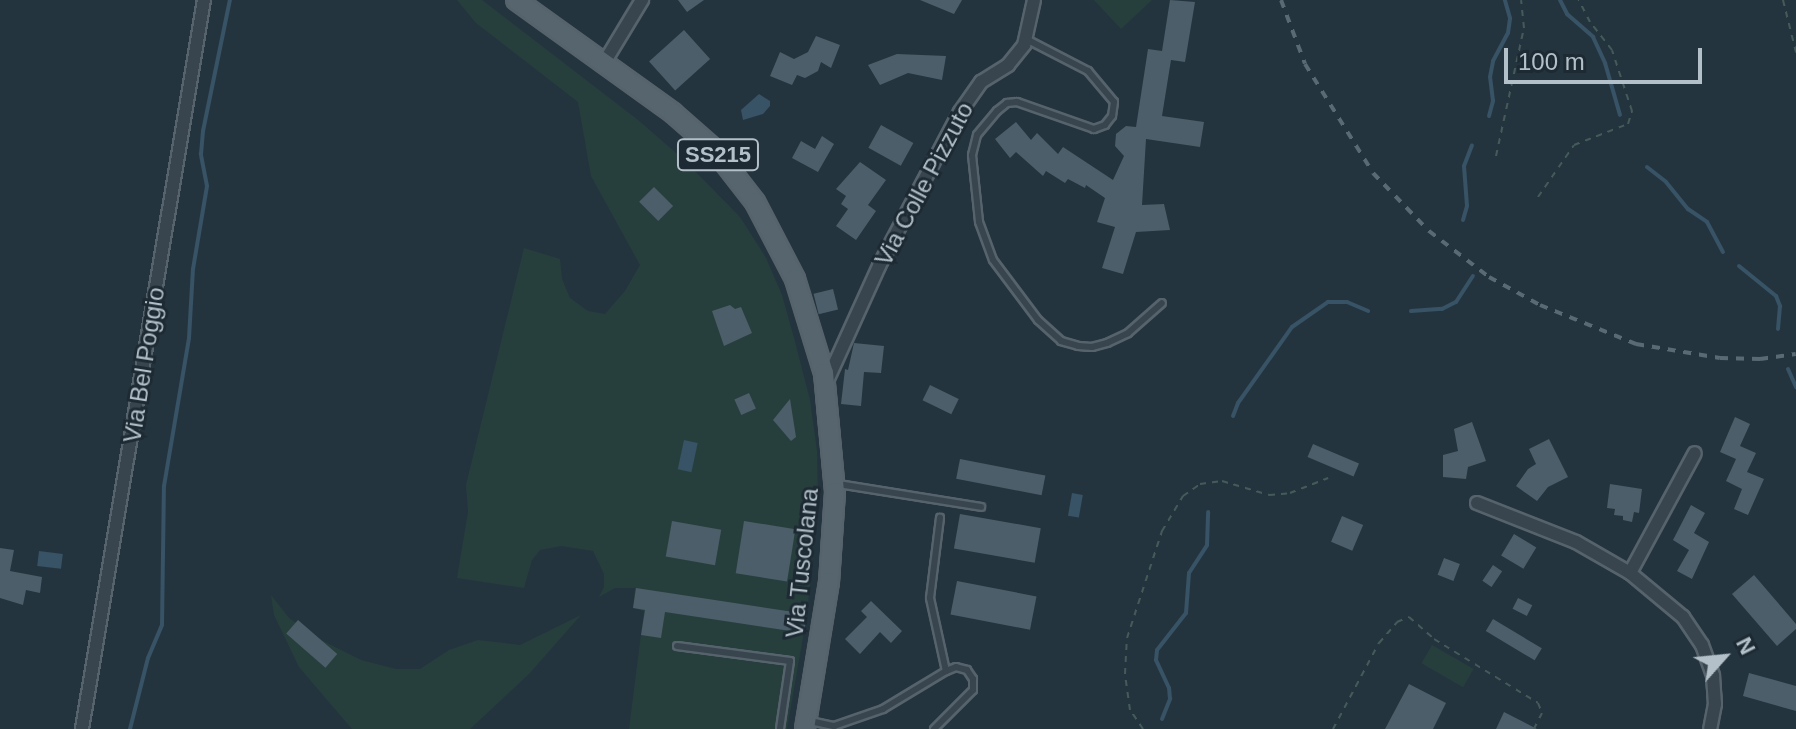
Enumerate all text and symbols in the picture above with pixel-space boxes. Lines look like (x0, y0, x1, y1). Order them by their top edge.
scale bar (1508, 32, 1706, 82)
text: 100 m (1518, 48, 1585, 75)
street label: Via Colle Pizzuto (869, 97, 979, 271)
road number: SS215 (676, 137, 760, 173)
street label: Via Bel Poggio (117, 285, 171, 445)
street label: Via Tuscolana (780, 487, 824, 639)
north arrow (1684, 617, 1764, 697)
text: N (1731, 633, 1761, 659)

